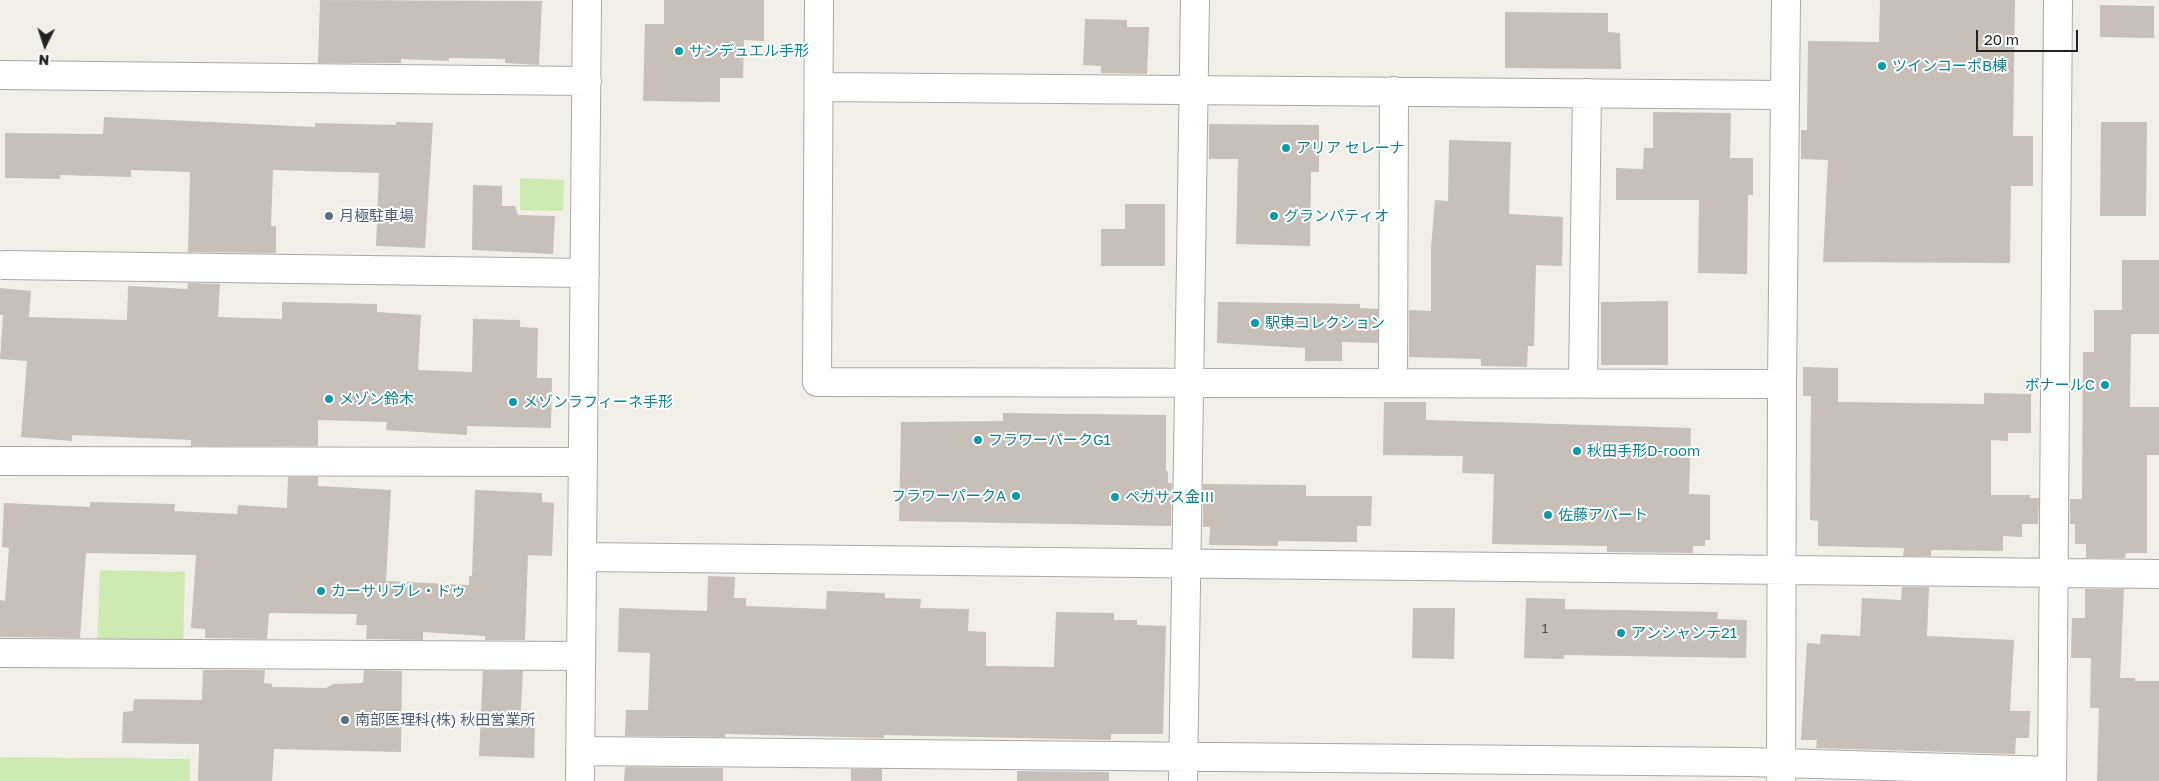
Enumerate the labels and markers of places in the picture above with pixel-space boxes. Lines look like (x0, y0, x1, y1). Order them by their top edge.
place label: サンデュエル手形 (689, 42, 809, 60)
marker: サンデュエル手形 (673, 45, 685, 57)
place label: ツインコーポB棟 (1892, 57, 2007, 75)
marker: ツインコーポB棟 (1876, 60, 1888, 72)
place label: アリア セレーナ (1296, 139, 1405, 157)
marker: アリア セレーナ (1280, 142, 1292, 154)
place label: 月極駐車場 (339, 207, 414, 225)
place label: グランパティオ (1284, 207, 1389, 225)
marker: 月極駐車場 (323, 210, 335, 222)
marker: グランパティオ (1268, 210, 1280, 222)
place label: 駅東コレクション (1265, 314, 1385, 332)
marker: 駅東コレクション (1249, 317, 1261, 329)
place label: ボナールC (2025, 376, 2095, 394)
marker: ボナールC (2099, 379, 2111, 391)
place label: メゾン鈴木 (339, 390, 414, 408)
marker: メゾン鈴木 (323, 393, 335, 405)
place label: メゾンラフィーネ手形 (523, 393, 673, 411)
marker: メゾンラフィーネ手形 (507, 396, 519, 408)
place label: フラワーパークG1 (988, 431, 1111, 449)
marker: フラワーパークG1 (972, 434, 984, 446)
place label: 秋田手形D-room (1587, 442, 1700, 460)
marker: 秋田手形D-room (1571, 445, 1583, 457)
place label: フラワーパークA (891, 487, 1006, 505)
place label: ペガサス金III (1125, 488, 1214, 506)
marker: フラワーパークA (1010, 490, 1022, 502)
marker: ペガサス金III (1109, 491, 1121, 503)
place label: 佐藤アパート (1558, 506, 1648, 524)
marker: 佐藤アパート (1542, 509, 1554, 521)
place label: カーサリブレ・ドゥ (331, 582, 466, 600)
marker: カーサリブレ・ドゥ (315, 585, 327, 597)
place label: アンシャンテ21 (1631, 624, 1737, 642)
marker: アンシャンテ21 (1615, 627, 1627, 639)
place label: 南部医理科(株) 秋田営業所 (355, 711, 535, 729)
marker: 南部医理科(株) 秋田営業所 (339, 714, 351, 726)

